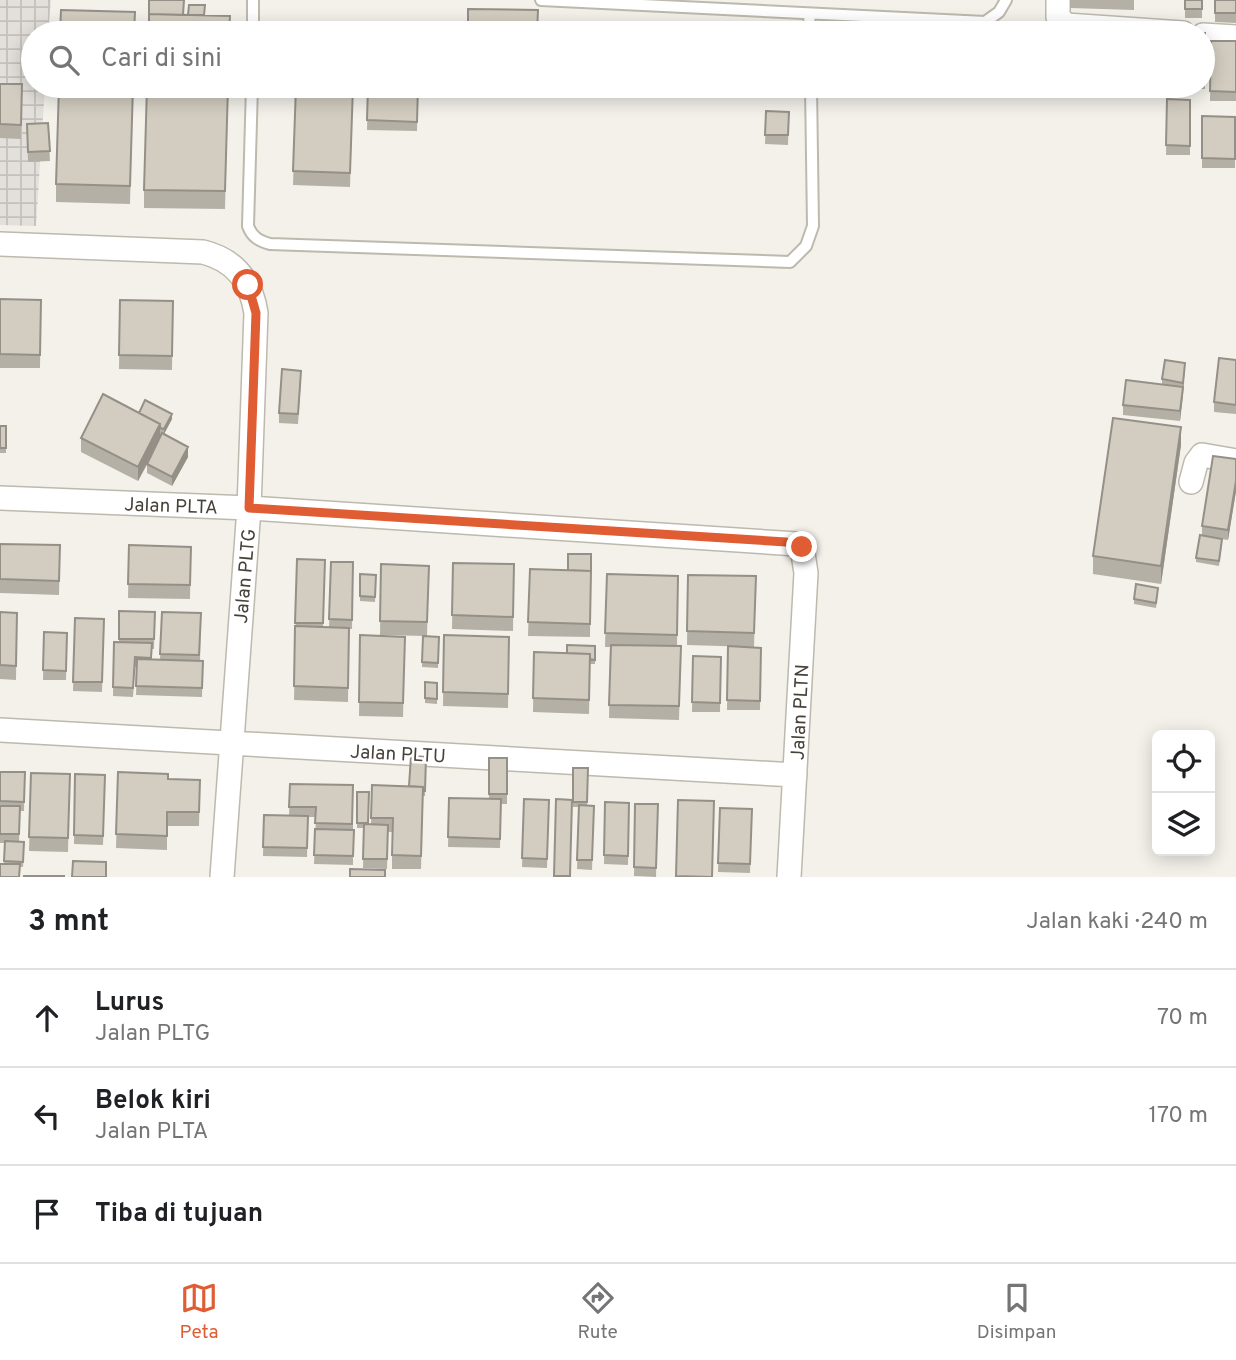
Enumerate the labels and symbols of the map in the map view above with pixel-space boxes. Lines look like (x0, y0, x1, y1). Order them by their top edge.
route start (232, 269, 263, 300)
street label: Jalan PLTA (124, 493, 218, 521)
street label: Jalan PLTG (230, 528, 262, 625)
route end (786, 531, 817, 562)
street label: Jalan PLTN (786, 663, 816, 761)
street label: Jalan PLTU (349, 741, 446, 769)

